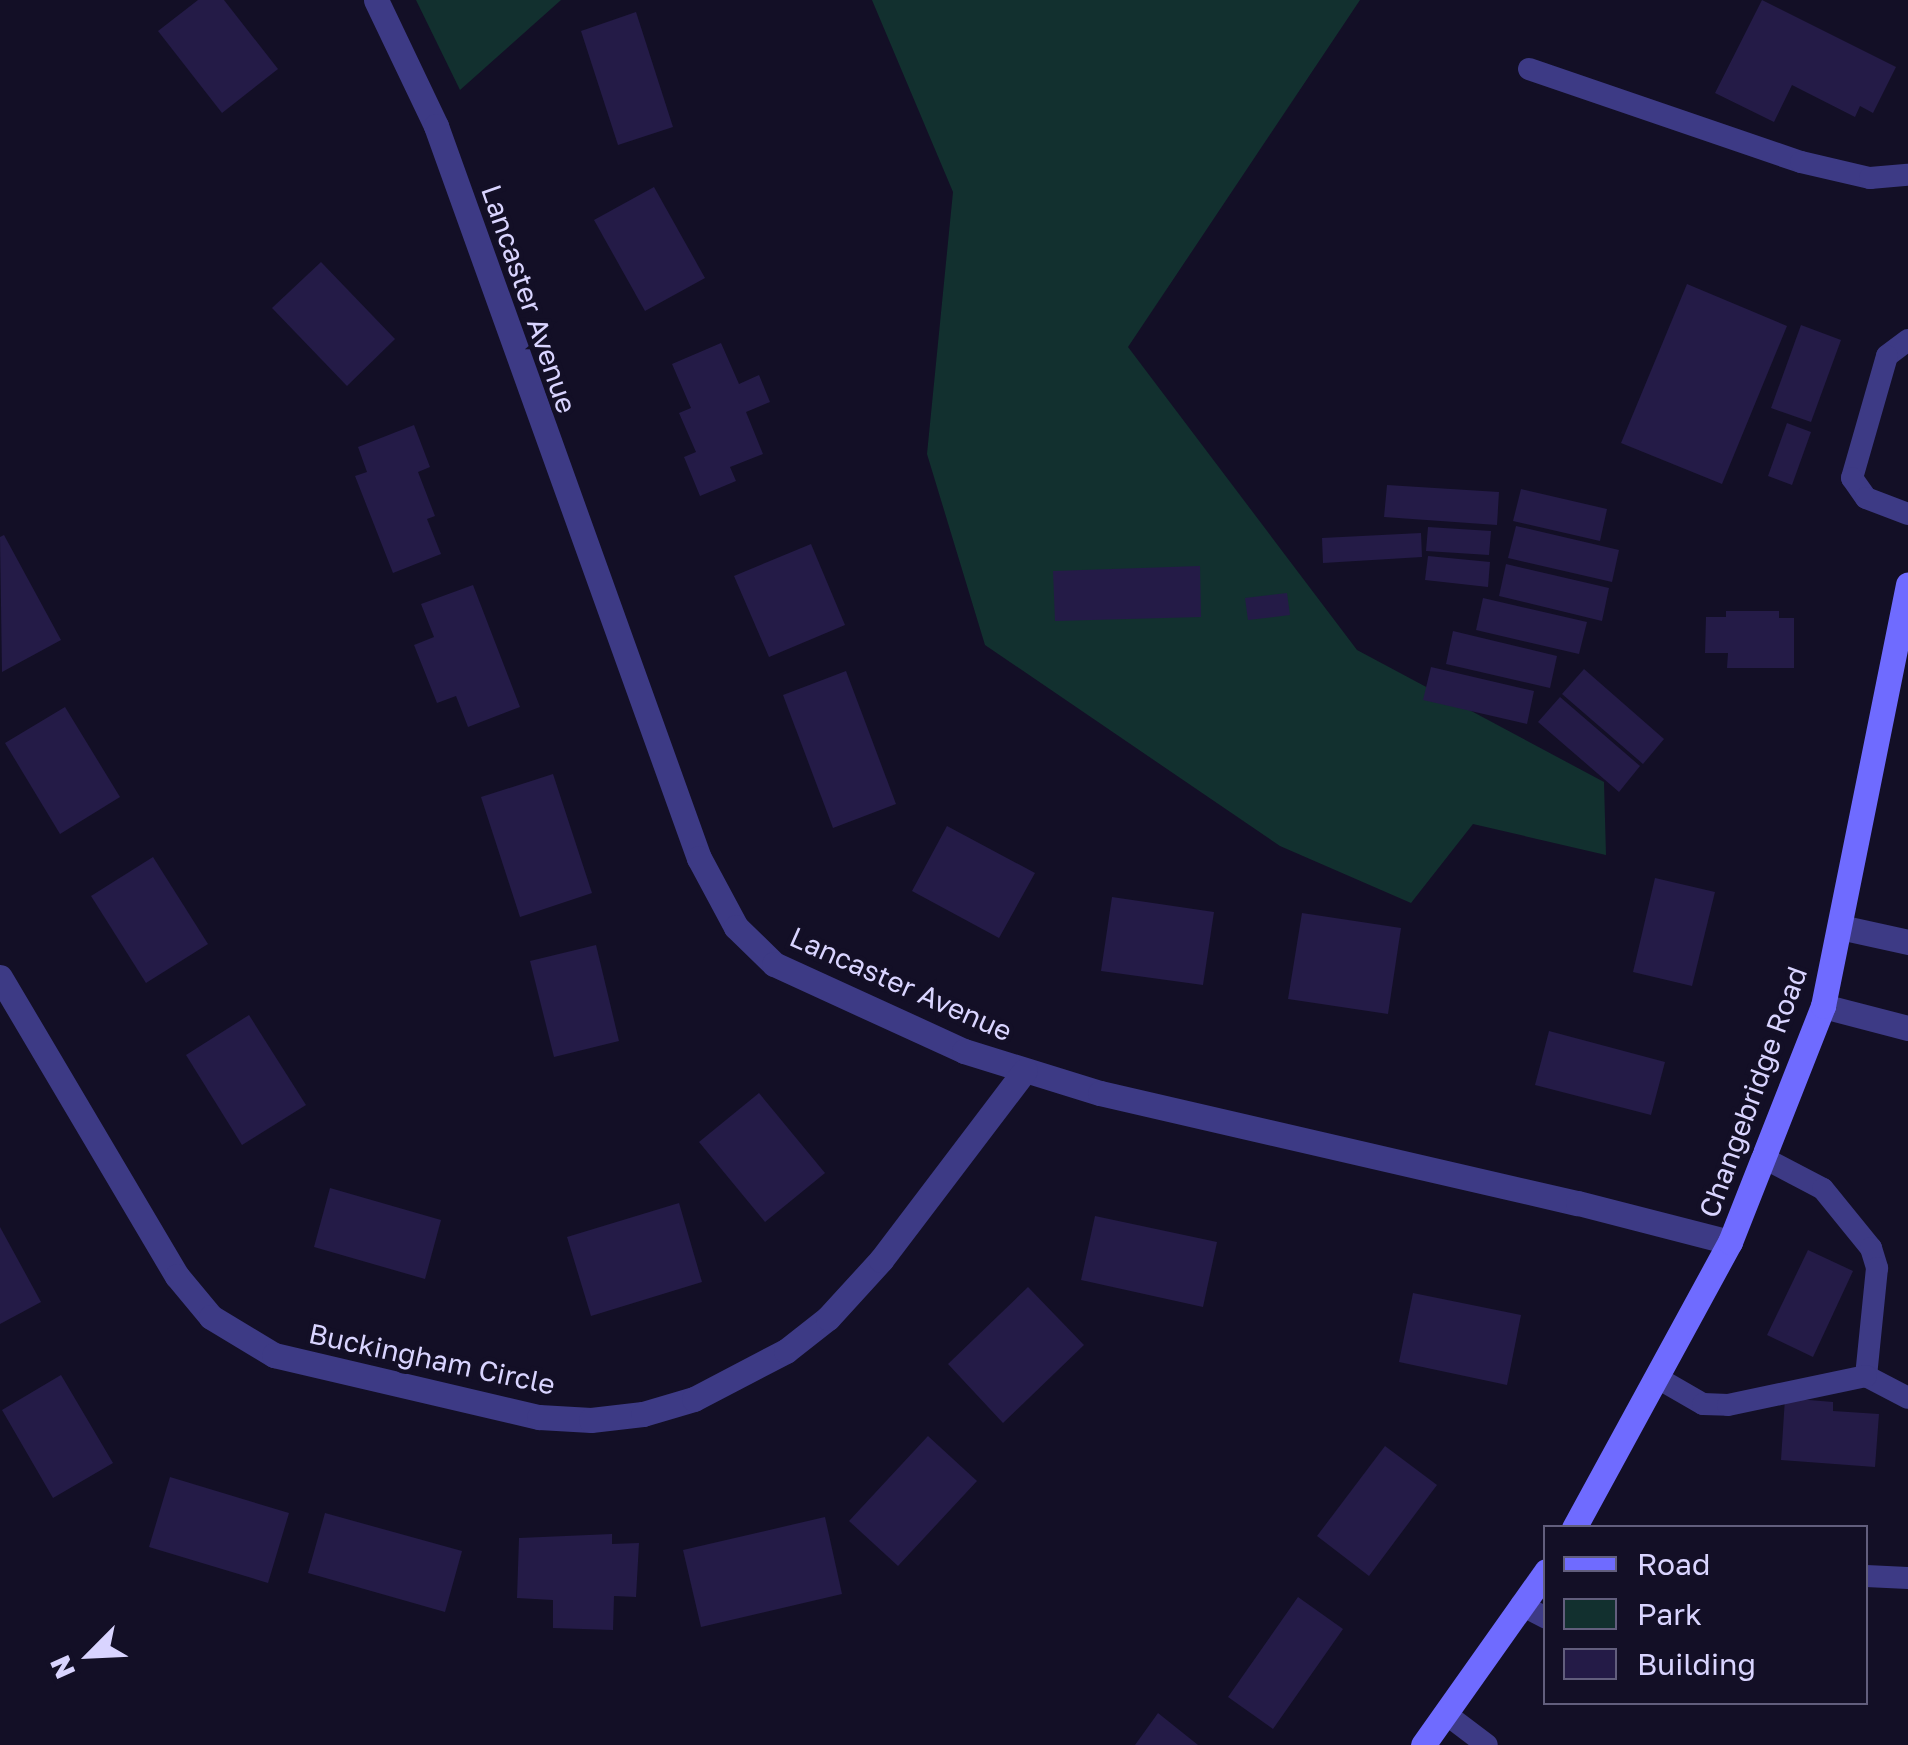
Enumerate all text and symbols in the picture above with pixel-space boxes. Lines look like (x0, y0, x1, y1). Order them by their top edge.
street label: Lancaster Avenue (474, 180, 584, 418)
street label: Lancaster Avenue (785, 920, 1017, 1048)
street label: Changebridge Road (1692, 962, 1814, 1222)
street label: Buckingham Circle (306, 1316, 558, 1402)
legend (1543, 1525, 1868, 1705)
text: Road (1637, 1546, 1711, 1582)
text: Park (1637, 1596, 1702, 1632)
north arrow (40, 1605, 140, 1705)
text: Building (1637, 1646, 1756, 1682)
text: N (43, 1651, 82, 1684)

